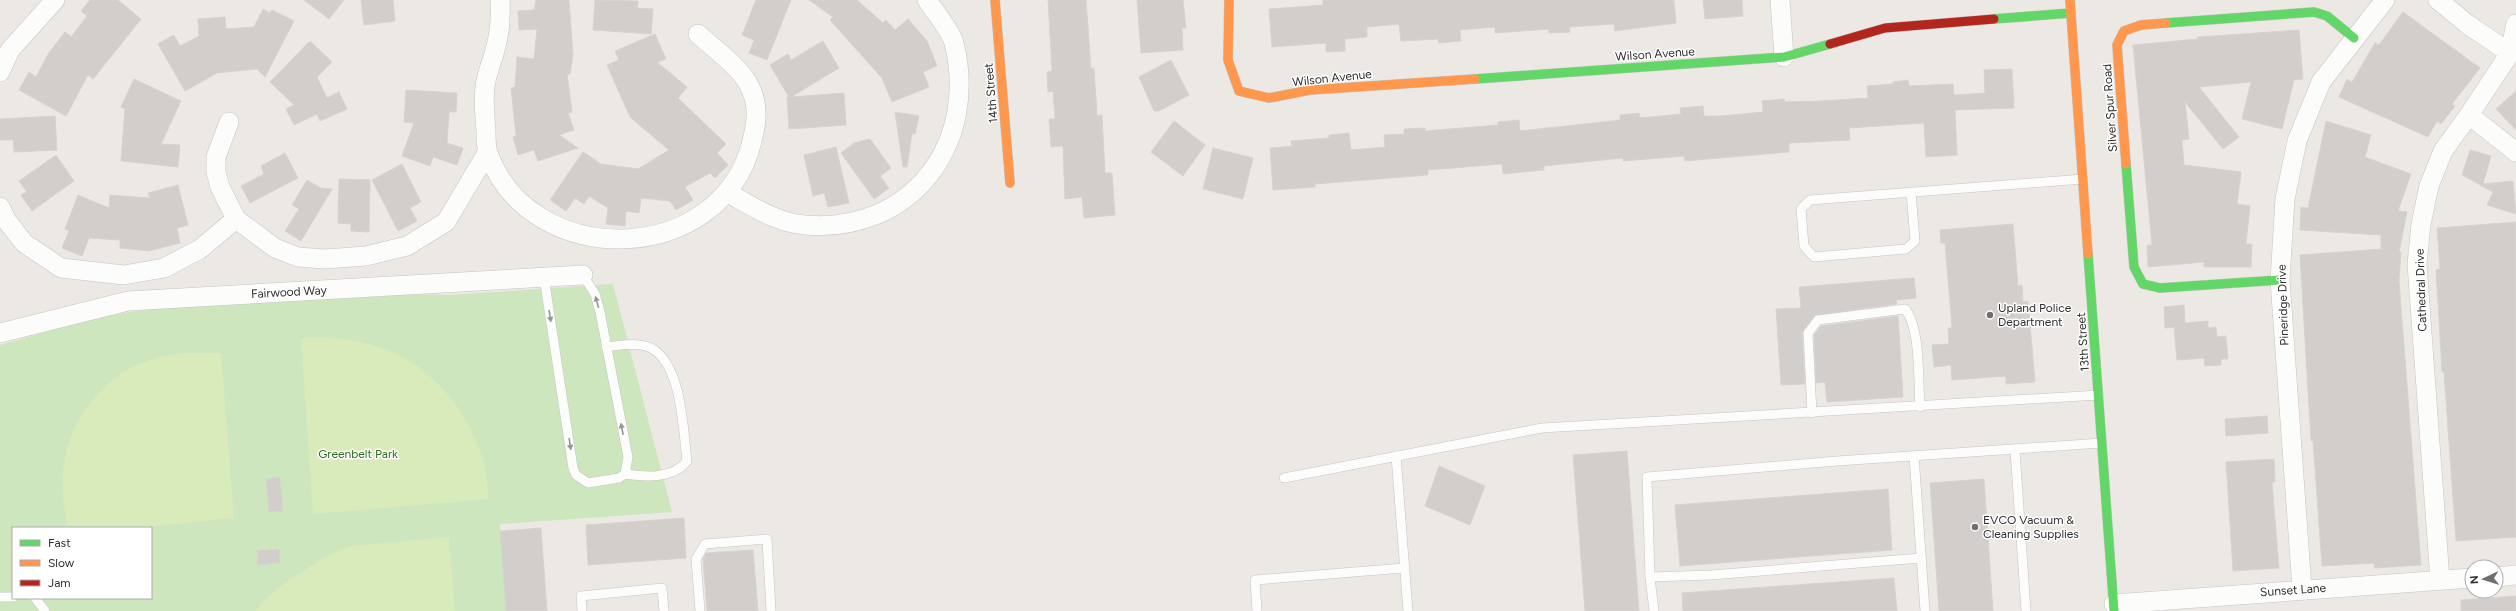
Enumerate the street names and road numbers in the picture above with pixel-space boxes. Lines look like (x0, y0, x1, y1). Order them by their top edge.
street label: Wilson Avenue (1615, 44, 1696, 64)
street label: 14th Street (981, 62, 1001, 124)
street label: Silver Spur Road (2100, 63, 2120, 153)
street label: Wilson Avenue (1292, 67, 1373, 89)
street label: Cathedral Drive (2413, 248, 2429, 332)
street label: Pineridge Drive (2275, 264, 2291, 346)
street label: Fairwood Way (251, 283, 328, 301)
street label: 13th Street (2074, 311, 2092, 372)
street label: Sunset Lane (2260, 581, 2327, 599)

